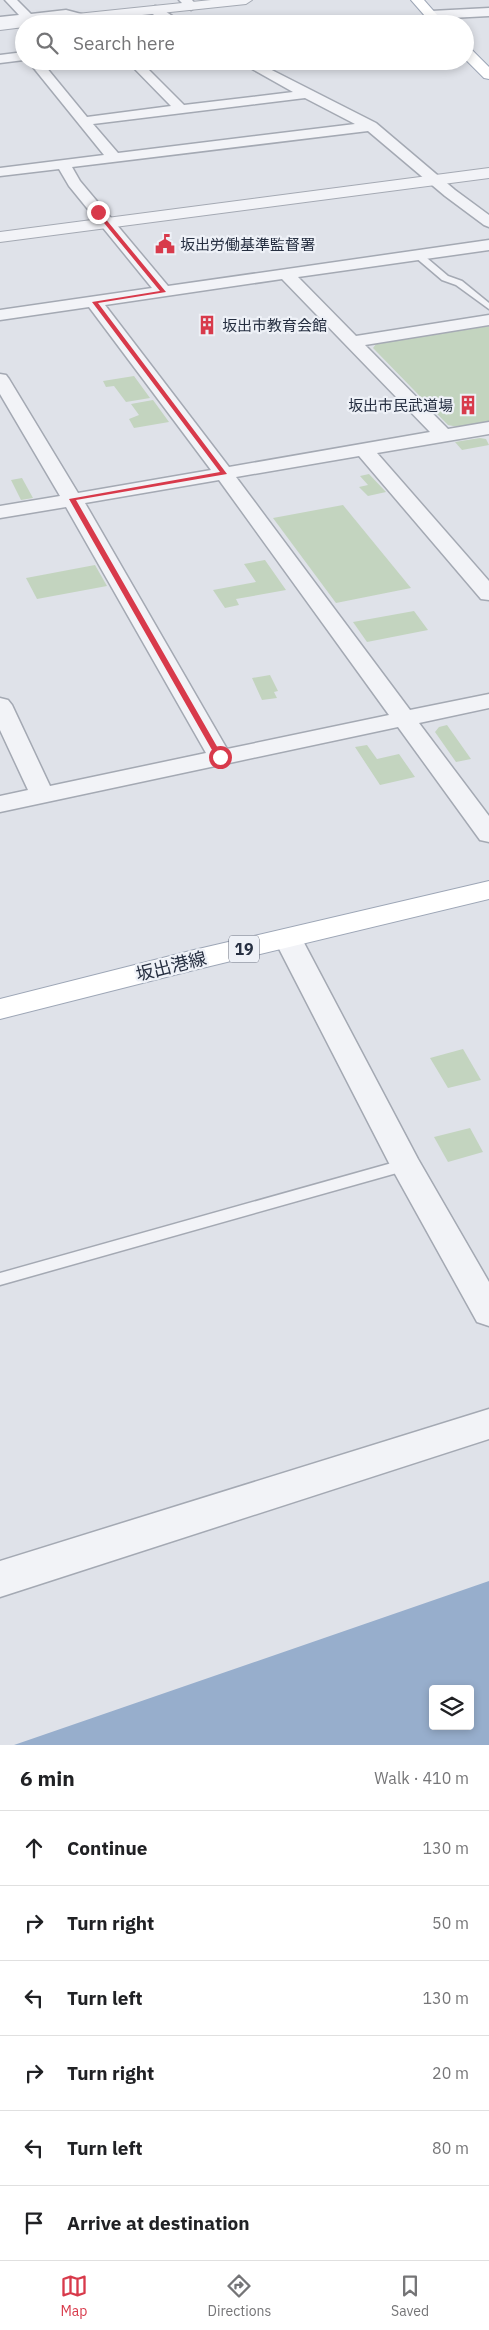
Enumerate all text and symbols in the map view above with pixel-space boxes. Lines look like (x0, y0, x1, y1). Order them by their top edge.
search box (15, 15, 474, 70)
icon: search (33, 29, 61, 57)
text: Search here (73, 31, 175, 55)
route end (87, 201, 110, 224)
public building icon: 坂出労働基準監督署 (154, 233, 176, 255)
place label: 坂出労働基準監督署 (180, 235, 315, 254)
building icon: 坂出市教育会館 (196, 314, 218, 336)
place label: 坂出市教育会館 (222, 316, 327, 335)
building icon: 坂出市民武道場 (457, 394, 479, 416)
place label: 坂出市民武道場 (348, 396, 453, 415)
route start (209, 746, 232, 769)
road number: 19 (229, 936, 259, 962)
street label: 坂出港線 (133, 946, 209, 986)
map controls (429, 1685, 474, 1730)
button: layers (429, 1685, 474, 1730)
text: 6 min (20, 1764, 75, 1792)
text: Walk · 410 m (374, 1768, 469, 1788)
icon: ahead (20, 1834, 48, 1862)
text: Continue (67, 1836, 147, 1860)
text: 130 m (422, 1838, 469, 1858)
icon: right (20, 1909, 48, 1937)
text: Turn right (67, 1911, 154, 1935)
text: 50 m (432, 1913, 469, 1933)
icon: left (20, 1984, 48, 2012)
text: Turn left (67, 1986, 143, 2010)
text: 130 m (422, 1988, 469, 2008)
icon: right (20, 2059, 48, 2087)
text: Turn right (67, 2061, 154, 2085)
text: 20 m (432, 2063, 469, 2083)
icon: left (20, 2134, 48, 2162)
text: Turn left (67, 2136, 143, 2160)
text: 80 m (432, 2138, 469, 2158)
icon: arrive (20, 2209, 48, 2237)
text: Arrive at destination (67, 2211, 250, 2235)
tab: Map (60, 2272, 88, 2320)
tab: Directions (208, 2272, 271, 2320)
tab: Saved (391, 2272, 429, 2320)

